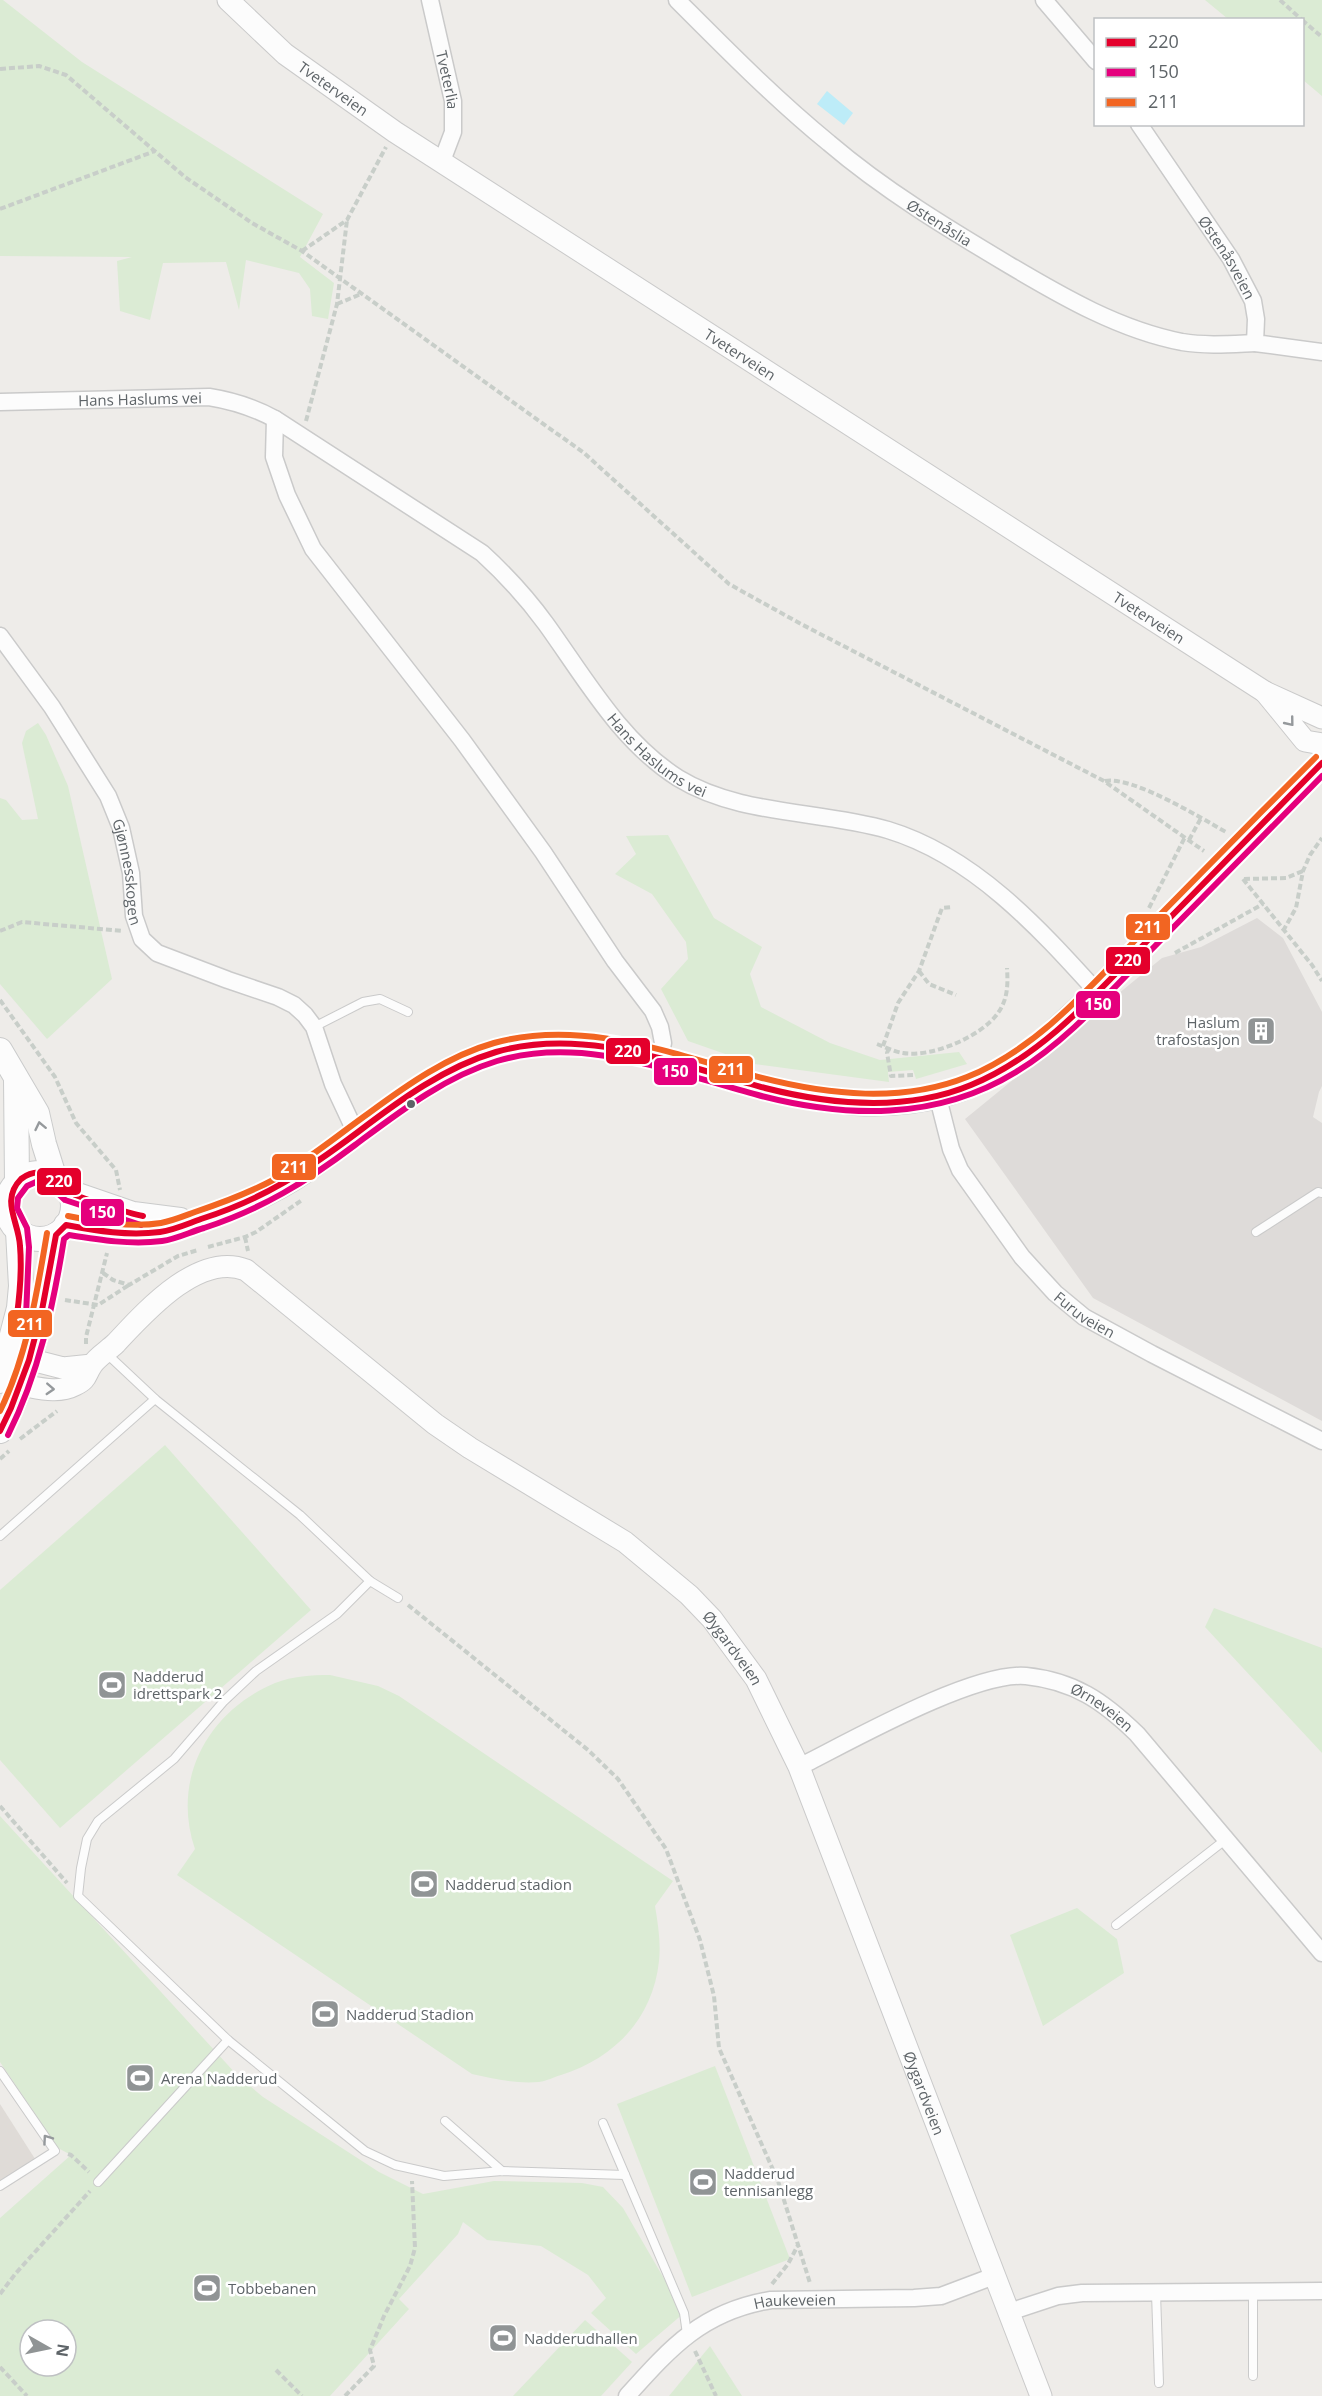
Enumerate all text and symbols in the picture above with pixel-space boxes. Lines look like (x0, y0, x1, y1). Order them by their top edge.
legend (1094, 18, 1304, 126)
text: 220 (1148, 29, 1179, 53)
street label: Tveterlia (432, 48, 463, 109)
street label: Tveterveien (294, 57, 373, 120)
text: 150 (1148, 59, 1179, 83)
text: 211 (1148, 89, 1179, 113)
street label: Østenåslia (903, 194, 976, 250)
street label: Østenåsveien (1194, 211, 1260, 303)
street label: Tveterveien (701, 324, 780, 385)
street label: Hans Haslums vei (78, 387, 202, 410)
street label: Tveterveien (1109, 587, 1189, 648)
street label: Hans Haslums vei (603, 709, 710, 801)
one-way arrow (1282, 715, 1293, 726)
street label: Gjønnesskogen (108, 815, 146, 928)
line badge: 211 (1125, 913, 1171, 941)
text: 211 (1134, 916, 1162, 938)
line badge: 220 (1105, 946, 1151, 975)
text: 220 (1114, 949, 1142, 971)
line badge: 150 (1075, 990, 1121, 1019)
text: 150 (1084, 993, 1112, 1015)
place label: Haslum trafostasjon (1156, 1012, 1240, 1049)
building icon: Haslum trafostasjon (1245, 1015, 1277, 1047)
line badge: 220 (605, 1037, 651, 1065)
text: 220 (614, 1040, 642, 1062)
line badge: 211 (708, 1055, 754, 1084)
line badge: 150 (653, 1057, 698, 1086)
text: 211 (717, 1058, 745, 1080)
text: 150 (661, 1060, 689, 1082)
unlabelled marker (405, 1098, 417, 1110)
one-way arrow (34, 1121, 47, 1131)
line badge: 211 (271, 1153, 317, 1181)
text: 211 (280, 1156, 308, 1178)
line badge: 220 (36, 1167, 82, 1196)
text: 220 (45, 1170, 73, 1192)
line badge: 150 (80, 1198, 125, 1227)
text: 150 (88, 1201, 116, 1223)
street label: Furuveien (1050, 1287, 1119, 1342)
line badge: 211 (7, 1309, 53, 1338)
text: 211 (16, 1313, 44, 1335)
one-way arrow (45, 1383, 54, 1396)
street label: Øygardveien (699, 1606, 767, 1688)
place label: Nadderud idrettspark 2 (133, 1666, 222, 1703)
sports icon: Nadderud idrettspark 2 (96, 1669, 128, 1701)
street label: Ørneveien (1067, 1678, 1138, 1736)
sports icon: Nadderud stadion (408, 1868, 440, 1900)
place label: Nadderud stadion (445, 1874, 572, 1894)
sports icon: Nadderud Stadion (309, 1998, 341, 2030)
place label: Nadderud Stadion (346, 2004, 474, 2024)
street label: Øygardveien (899, 2048, 950, 2138)
sports icon: Arena Nadderud (124, 2062, 156, 2094)
place label: Arena Nadderud (161, 2068, 277, 2088)
one-way arrow (43, 2135, 54, 2146)
place label: Nadderud tennisanlegg (724, 2163, 813, 2200)
sports icon: Nadderud tennisanlegg (687, 2166, 719, 2198)
sports icon: Tobbebanen (191, 2272, 223, 2304)
place label: Tobbebanen (228, 2278, 316, 2298)
street label: Haukeveien (752, 2289, 836, 2313)
north arrow (18, 2318, 78, 2378)
sports icon: Nadderudhallen (487, 2322, 519, 2354)
place label: Nadderudhallen (524, 2328, 638, 2348)
text: N (51, 2342, 75, 2358)

